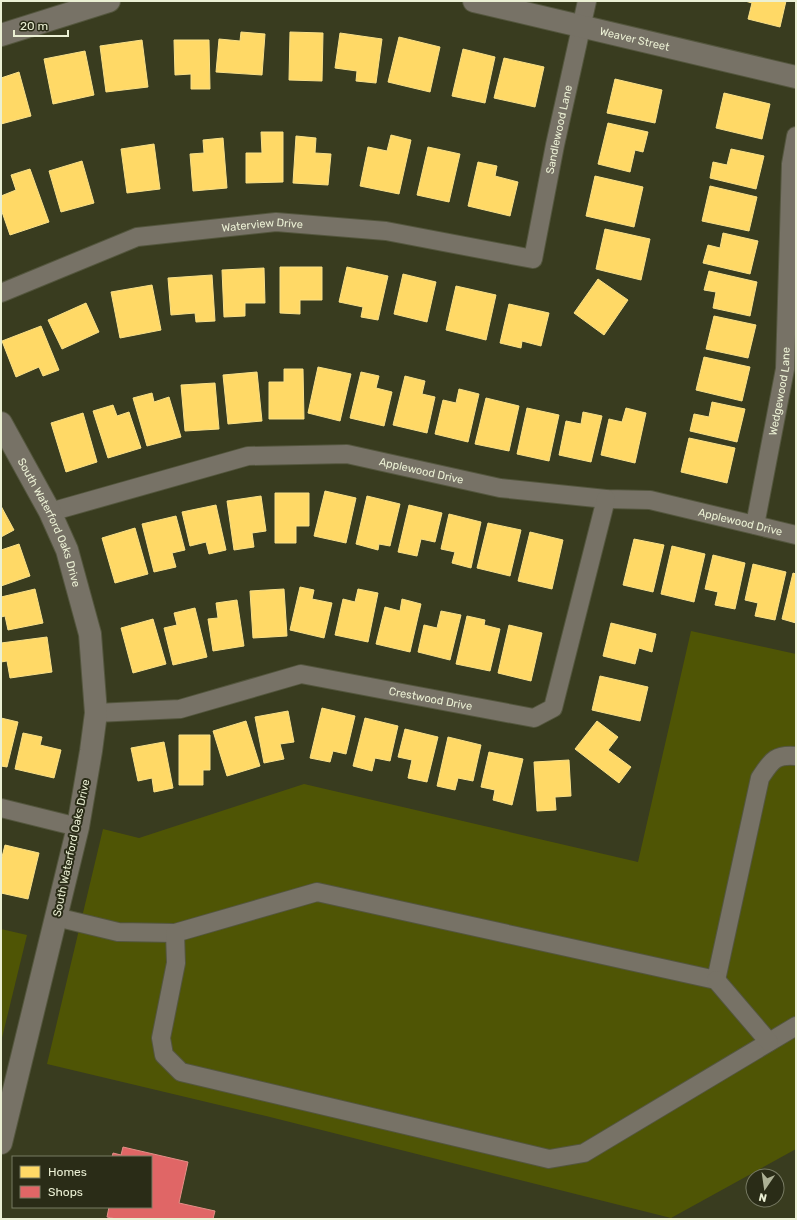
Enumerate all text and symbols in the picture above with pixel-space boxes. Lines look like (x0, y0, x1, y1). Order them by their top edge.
scale bar (14, 12, 68, 38)
text: 20 m (20, 19, 48, 33)
street label: Weaver Street (598, 25, 671, 54)
street label: Sandlewood Lane (544, 84, 575, 175)
street label: Waterview Drive (221, 216, 303, 235)
street label: Wedgewood Lane (766, 347, 793, 437)
street label: Applewood Drive (378, 455, 465, 487)
street label: South Waterford Oaks Drive (15, 456, 83, 588)
street label: Applewood Drive (697, 506, 784, 539)
street label: Crestwood Drive (388, 685, 473, 713)
street label: South Waterford Oaks Drive (51, 778, 92, 918)
legend (12, 1156, 152, 1208)
text: Homes (48, 1165, 87, 1179)
north arrow (745, 1168, 785, 1208)
text: Shops (48, 1185, 83, 1199)
text: N (757, 1190, 768, 1204)

